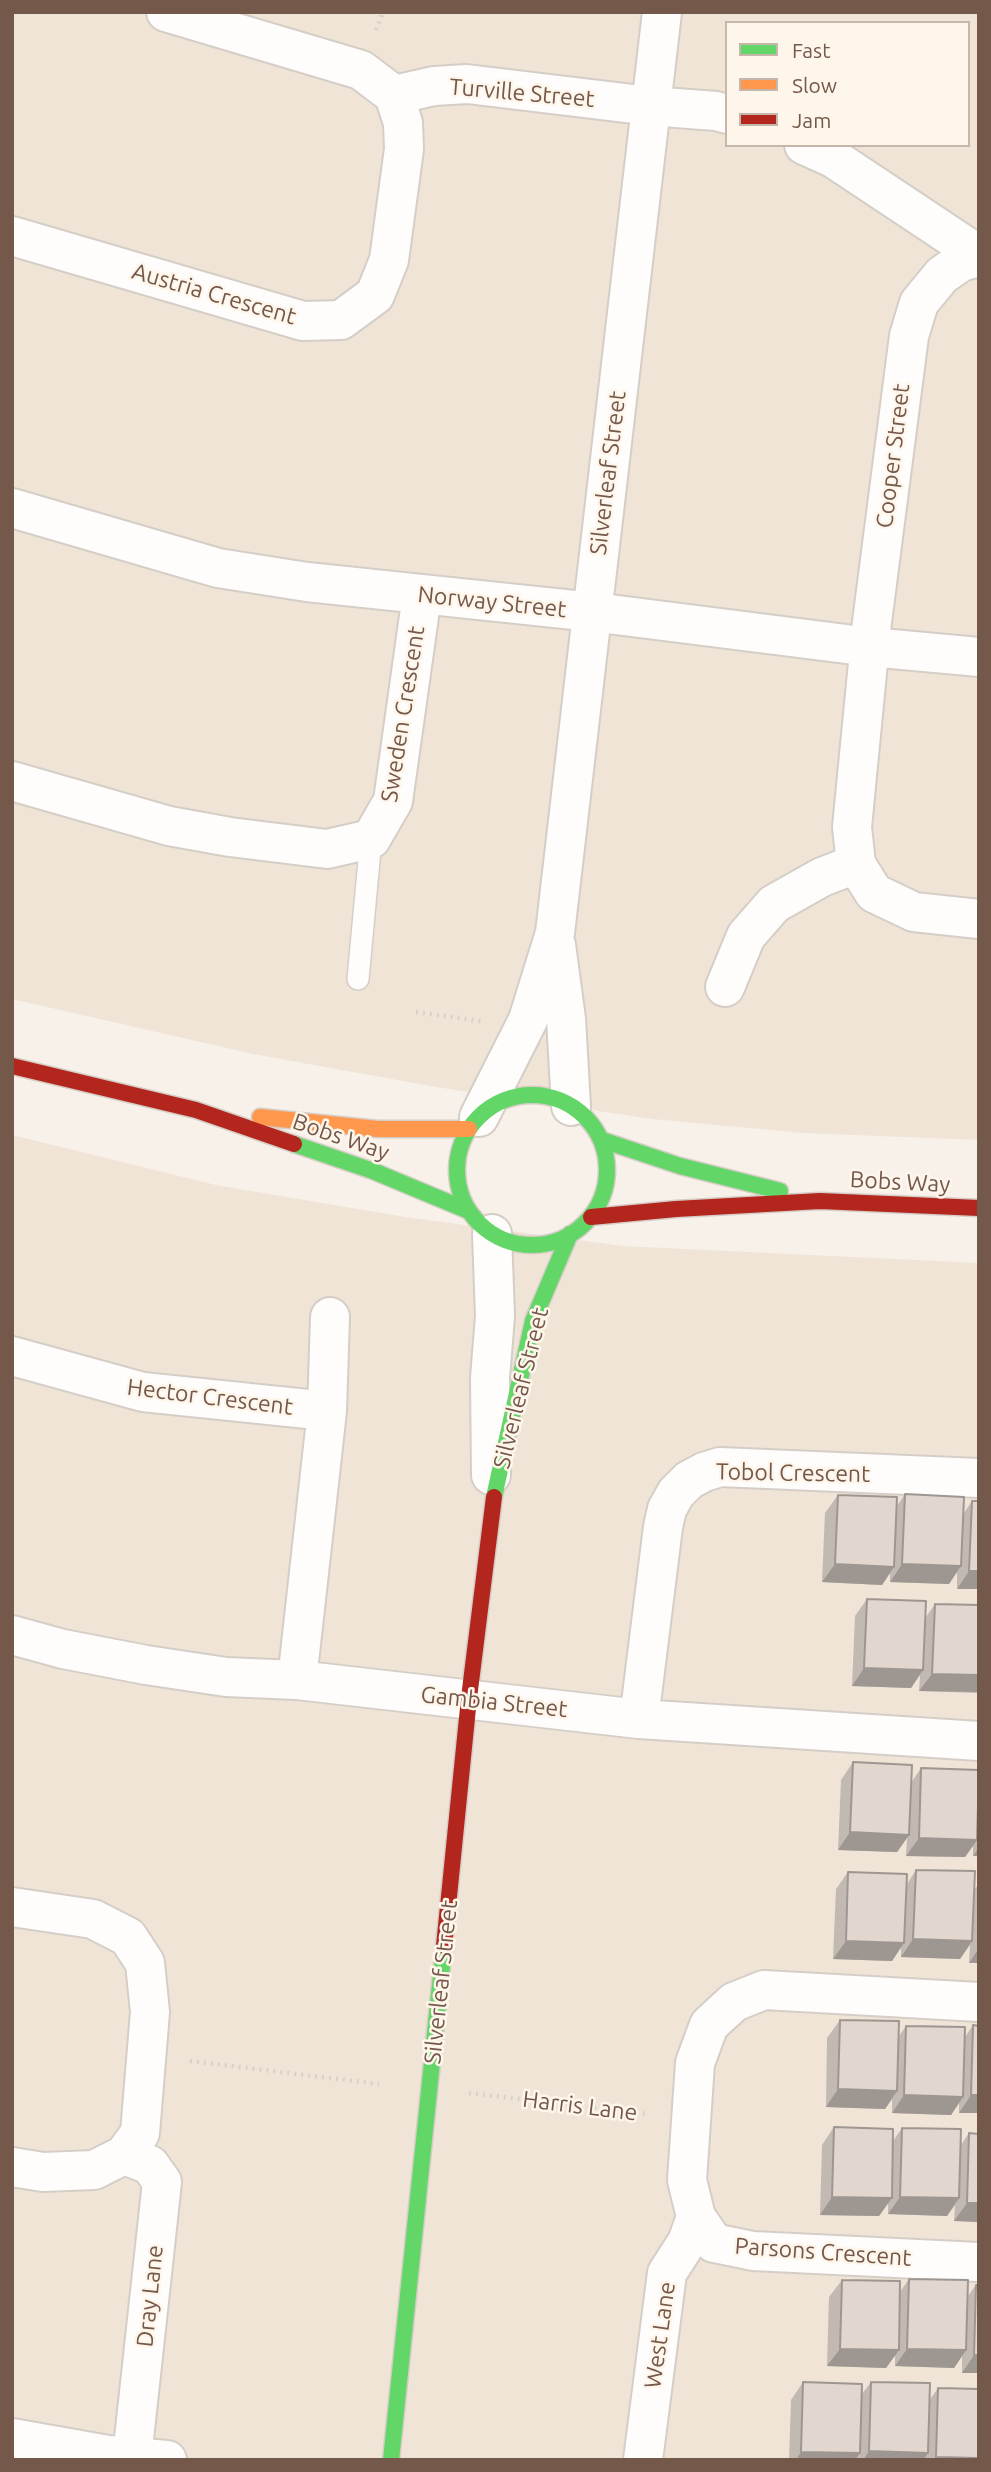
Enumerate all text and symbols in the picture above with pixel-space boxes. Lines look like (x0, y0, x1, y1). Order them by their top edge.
legend (725, 21, 970, 147)
text: Fast (792, 38, 830, 62)
street label: Turville Street (448, 73, 596, 113)
text: Slow (792, 73, 837, 97)
text: Jam (792, 108, 831, 132)
street label: Austria Crescent (129, 257, 299, 331)
street label: Cooper Street (870, 382, 916, 530)
street label: Silverleaf Street (584, 389, 632, 557)
street label: Norway Street (416, 580, 568, 624)
street label: Sweden Crescent (375, 624, 431, 804)
street label: Bobs Way (289, 1108, 393, 1166)
street label: Bobs Way (849, 1166, 951, 1198)
street label: Silverleaf Street (488, 1305, 554, 1471)
street label: Hector Crescent (126, 1373, 294, 1421)
street label: Tobol Crescent (716, 1458, 870, 1488)
street label: Gambia Street (419, 1681, 569, 1723)
street label: Silverleaf Street (419, 1898, 463, 2066)
street label: Harris Lane (521, 2085, 639, 2127)
street label: Parsons Crescent (734, 2232, 912, 2272)
street label: Dray Lane (131, 2244, 169, 2348)
street label: West Lane (639, 2280, 681, 2390)

